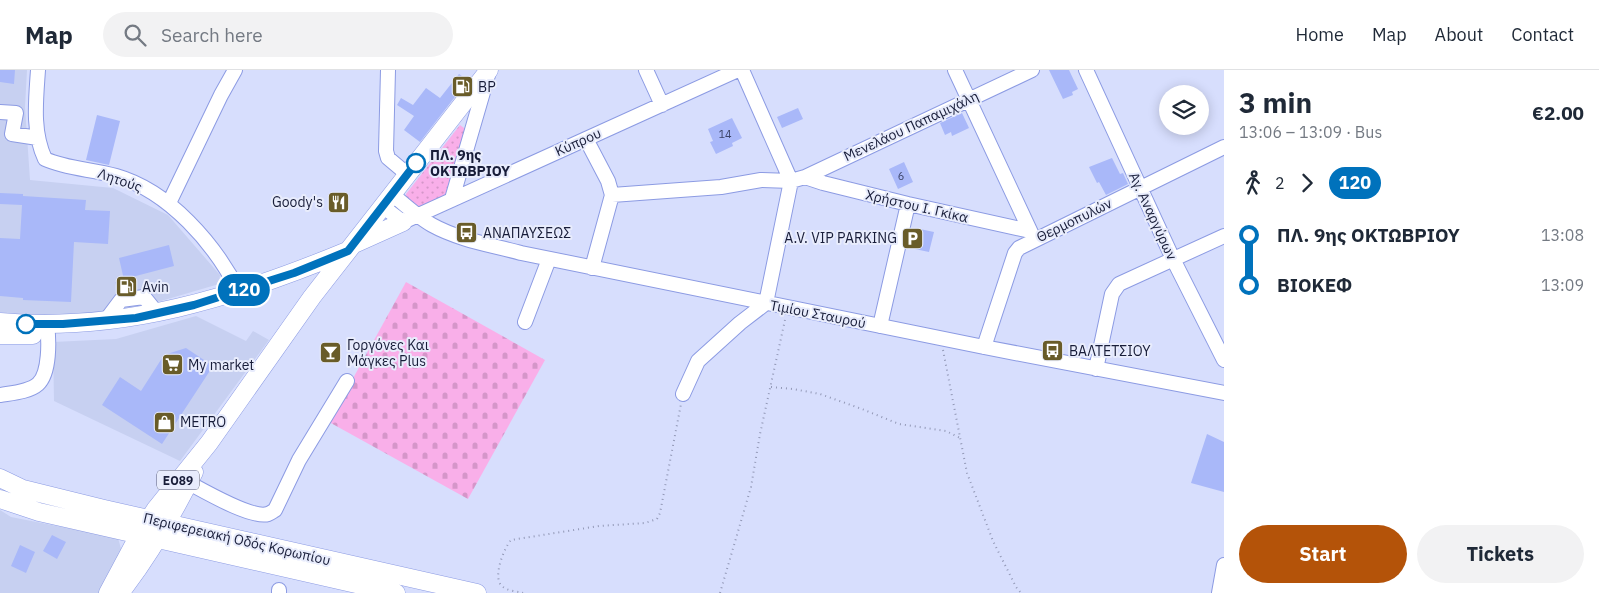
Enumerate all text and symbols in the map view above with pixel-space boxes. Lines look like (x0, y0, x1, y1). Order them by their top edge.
search box (103, 12, 453, 57)
text: Map (25, 19, 73, 51)
icon: search (121, 21, 149, 49)
text: Search here (161, 23, 263, 47)
text: Home (1296, 23, 1344, 46)
text: Map (1372, 23, 1407, 46)
text: About (1435, 23, 1483, 46)
text: Contact (1511, 23, 1574, 46)
fuel station icon: BP (450, 75, 474, 99)
place label: BP (478, 78, 496, 96)
text: 3 min (1239, 84, 1312, 121)
map controls (1159, 85, 1209, 135)
button: layers (1159, 85, 1209, 135)
street label: Μενελάου Παπαμιχάλη (841, 87, 981, 165)
text: €2.00 (1532, 101, 1584, 125)
text: 13:06 – 13:09 · Bus (1239, 122, 1382, 142)
street label: Κύπρου (552, 124, 604, 160)
house number: 14 (718, 127, 732, 141)
place label: ΠΛ. 9ης ΟΚΤΩΒΡΙΟΥ (430, 146, 510, 180)
marker: ΠΛ. 9ης ΟΚΤΩΒΡΙΟΥ (406, 153, 426, 173)
street label: Λητούς (96, 164, 145, 196)
house number: 6 (898, 169, 904, 183)
street label: Αγ. Αναργύρων (1125, 169, 1181, 263)
icon: walk (1239, 169, 1267, 197)
icon: forward (1293, 169, 1321, 197)
text: 120 (1339, 171, 1371, 194)
text: 2 (1275, 173, 1285, 193)
street label: Χρήστου Ι. Γκίκα (864, 185, 970, 227)
restaurant icon: Goody's (327, 190, 351, 214)
place label: Goody's (272, 193, 323, 211)
street label: Θερμοπυλών (1033, 194, 1115, 246)
bus stop icon: ΑΝΑΠΑΥΣΕΩΣ (455, 221, 479, 245)
text: ΠΛ. 9ης ΟΚΤΩΒΡΙΟΥ (1277, 223, 1460, 247)
place label: ΑΝΑΠΑΥΣΕΩΣ (483, 224, 571, 242)
text: 13:08 (1541, 225, 1584, 245)
parking icon: A.V. VIP PARKING (901, 226, 925, 250)
place label: A.V. VIP PARKING (784, 229, 897, 247)
text: ΒΙΟΚΕΦ (1277, 273, 1352, 297)
line badge: 120 (215, 274, 273, 306)
fuel station icon: Avin (114, 275, 138, 299)
text: 13:09 (1541, 275, 1584, 295)
place label: Avin (142, 278, 169, 296)
text: 120 (228, 278, 260, 301)
street label: Τιμίου Σταυρού (769, 296, 867, 332)
unlabelled marker (16, 314, 36, 334)
place label: Γοργόνες Και Μάγκες Plus (347, 336, 429, 370)
bus stop icon: ΒΑΛΤΕΤΣΙΟΥ (1041, 339, 1065, 363)
bar icon: Γοργόνες Και Μάγκες Plus (319, 341, 343, 365)
place label: ΒΑΛΤΕΤΣΙΟΥ (1069, 342, 1151, 360)
supermarket icon: My market (160, 353, 184, 377)
place label: My market (188, 356, 254, 374)
shop icon: METRO (152, 410, 176, 434)
place label: METRO (180, 413, 226, 431)
road number: ΕΟ89 (157, 470, 199, 490)
street label: Περιφερειακή Οδός Κορωπίου (142, 509, 332, 569)
button: Start (1239, 525, 1407, 583)
button: Tickets (1417, 525, 1584, 583)

